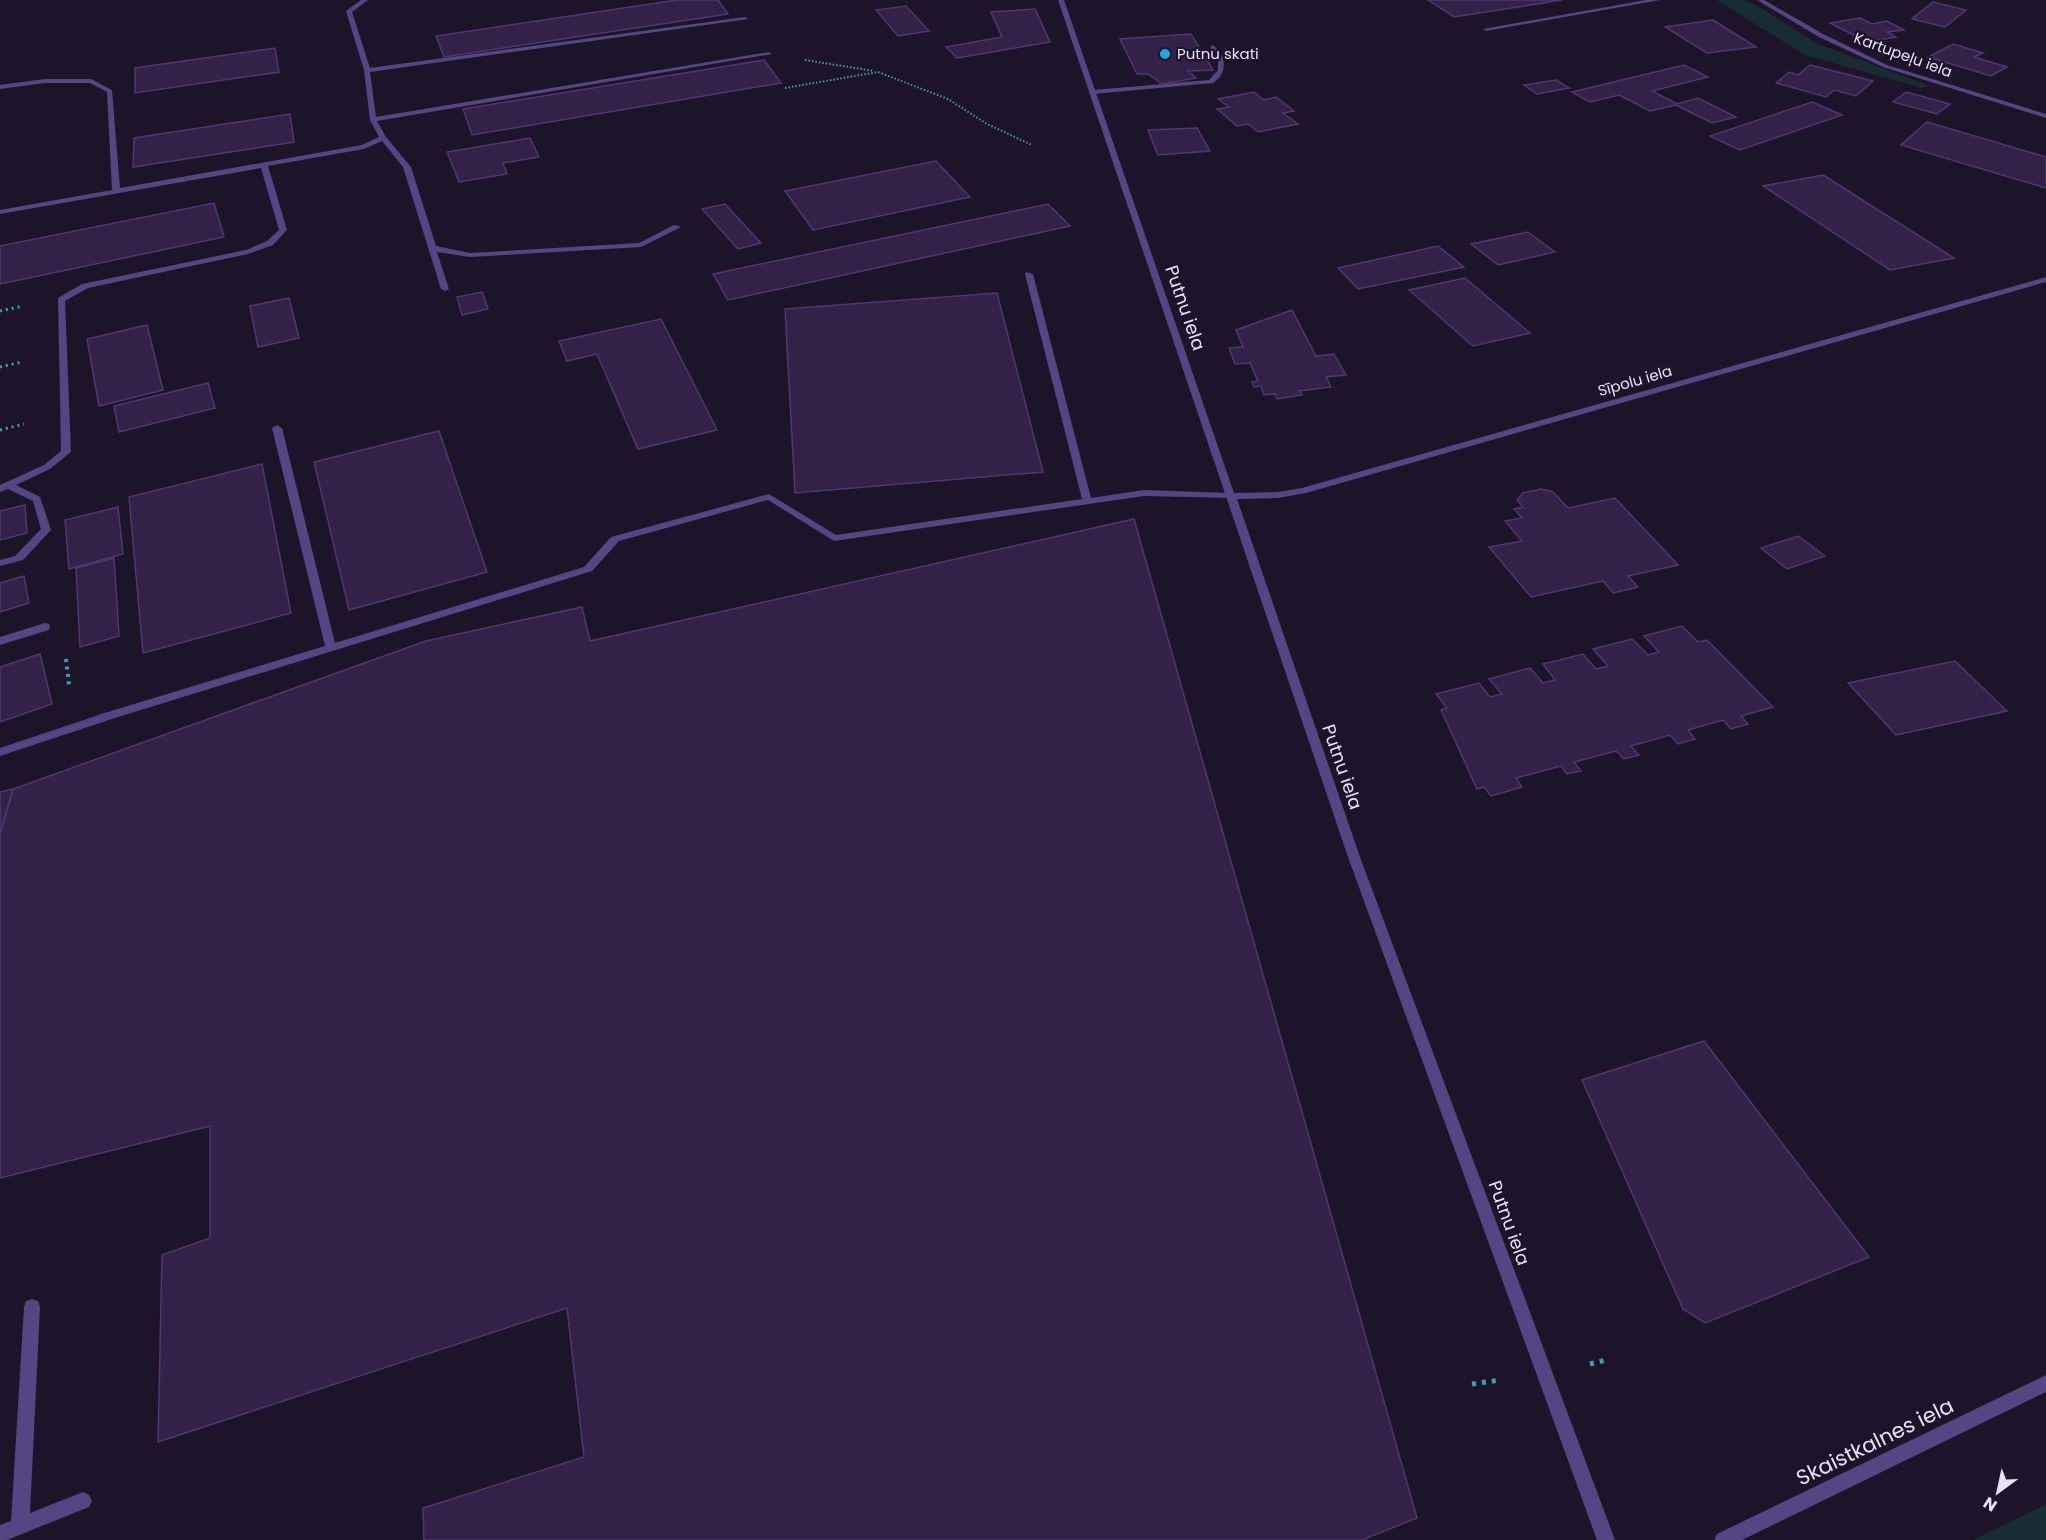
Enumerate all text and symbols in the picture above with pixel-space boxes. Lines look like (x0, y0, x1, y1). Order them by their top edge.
street label: Kartupeļu iela (1851, 27, 1955, 82)
place label: Putnu skati (1177, 43, 1259, 64)
marker: Putnu skati (1158, 47, 1172, 61)
street label: Putnu iela (1159, 262, 1212, 354)
street label: Sīpolu iela (1595, 360, 1674, 401)
street label: Putnu iela (1316, 721, 1369, 813)
street label: Putnu iela (1483, 1177, 1536, 1269)
street label: Skaistkalnes iela (1791, 1391, 1958, 1492)
north arrow (1968, 1462, 2028, 1522)
text: N (1979, 1491, 2001, 1517)

